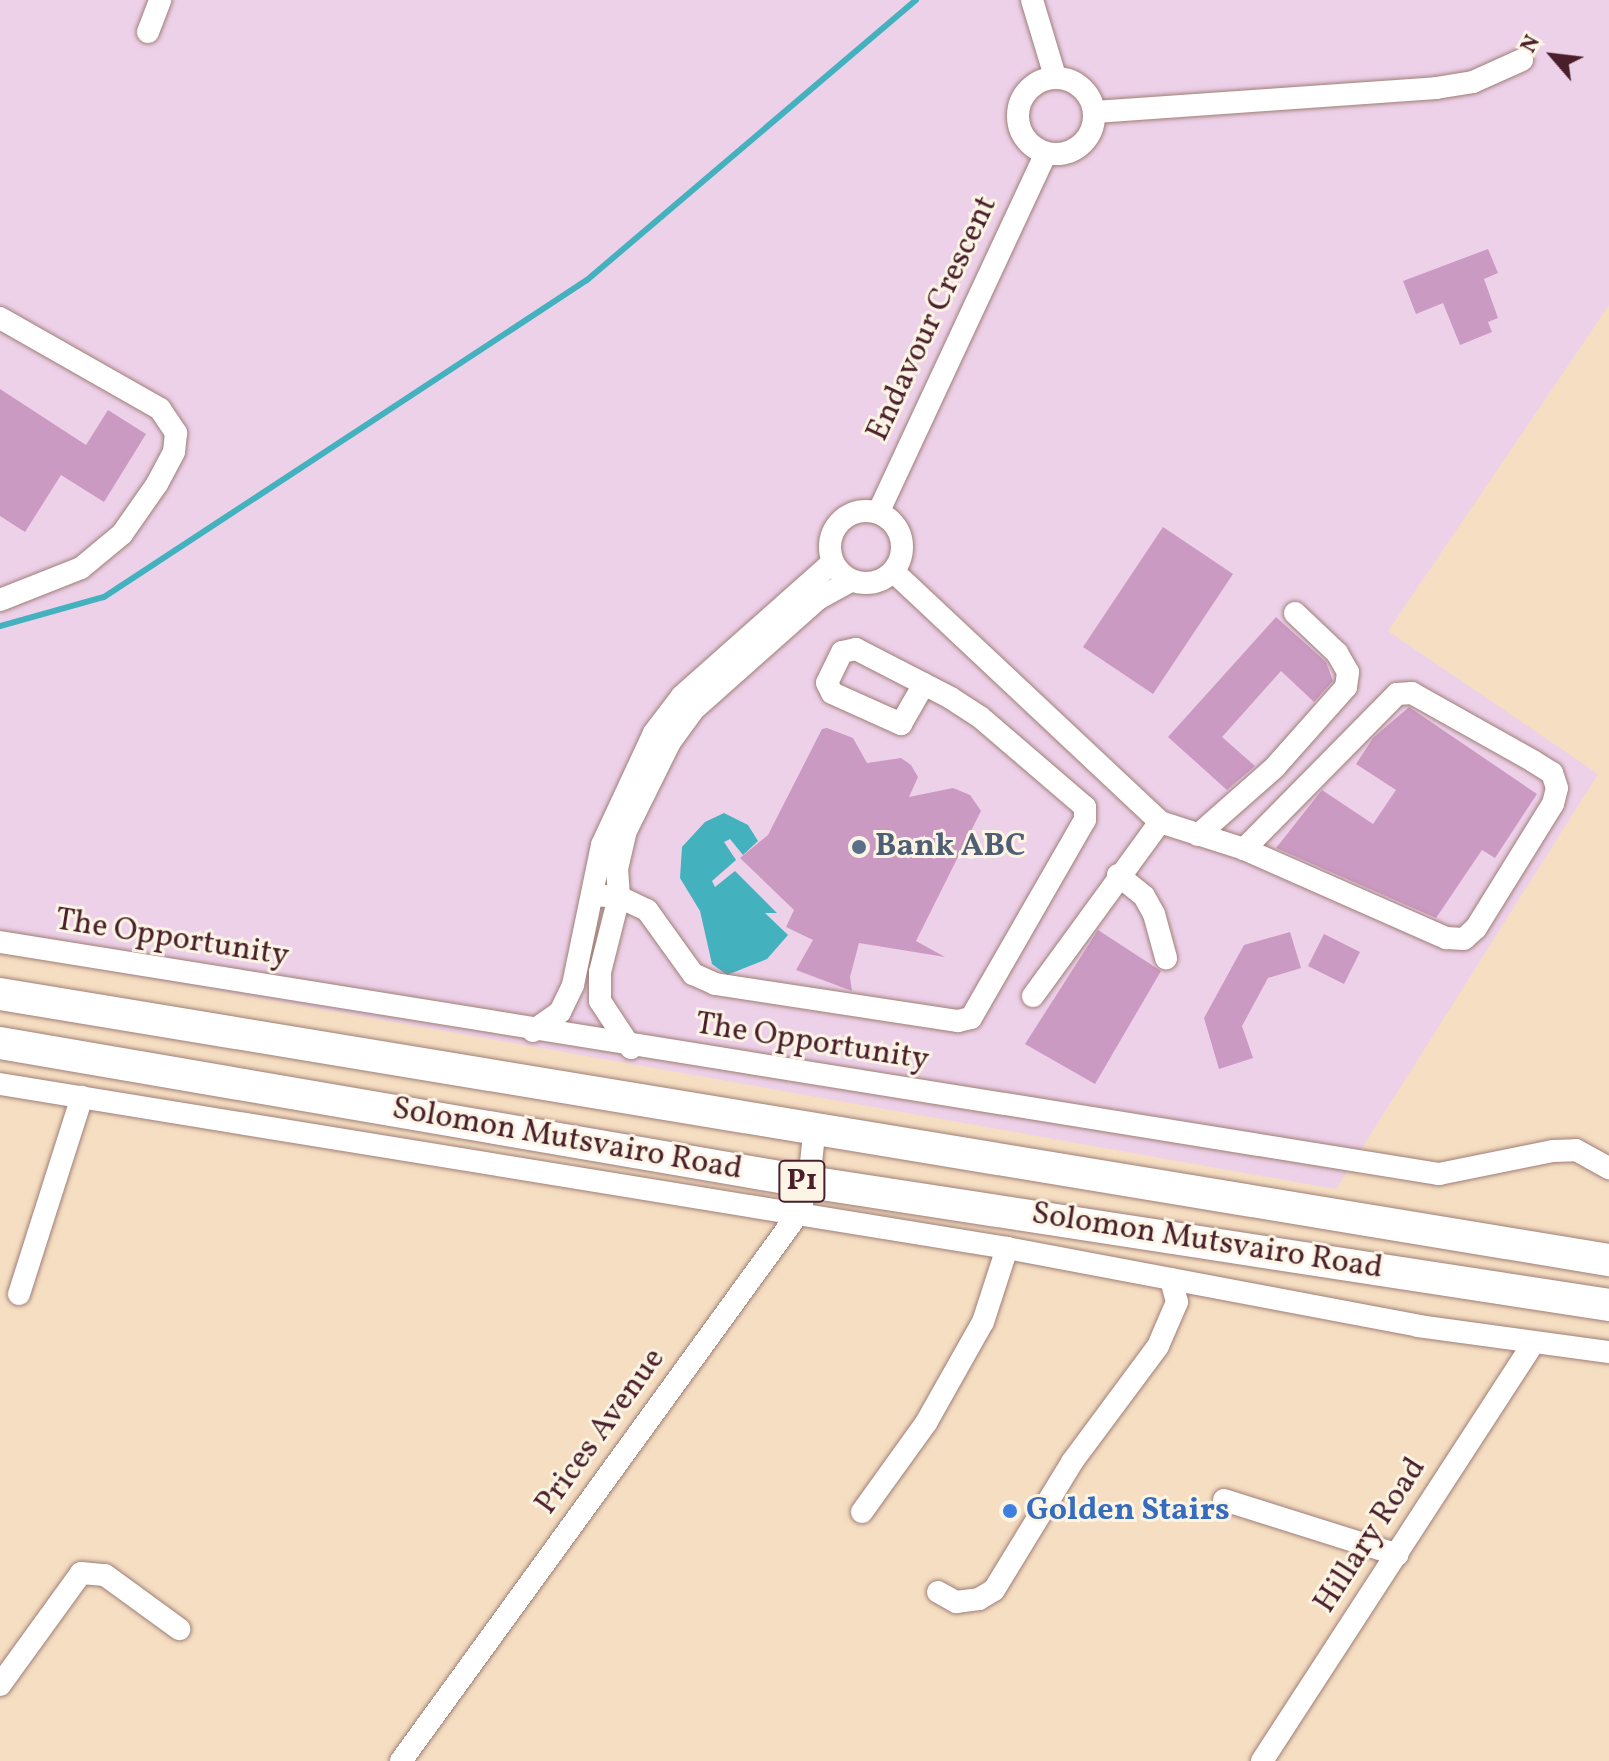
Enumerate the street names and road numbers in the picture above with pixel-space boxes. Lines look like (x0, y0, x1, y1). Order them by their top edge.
street label: Endavour Crescent (859, 190, 1007, 448)
street label: The Opportunity (53, 902, 291, 976)
street label: The Opportunity (693, 1006, 931, 1080)
street label: Solomon Mutsvairo Road (389, 1090, 745, 1190)
road number: P1 (778, 1155, 826, 1207)
street label: Solomon Mutsvairo Road (1029, 1195, 1385, 1289)
street label: Prices Avenue (528, 1341, 674, 1523)
street label: Hillary Road (1306, 1451, 1436, 1621)

